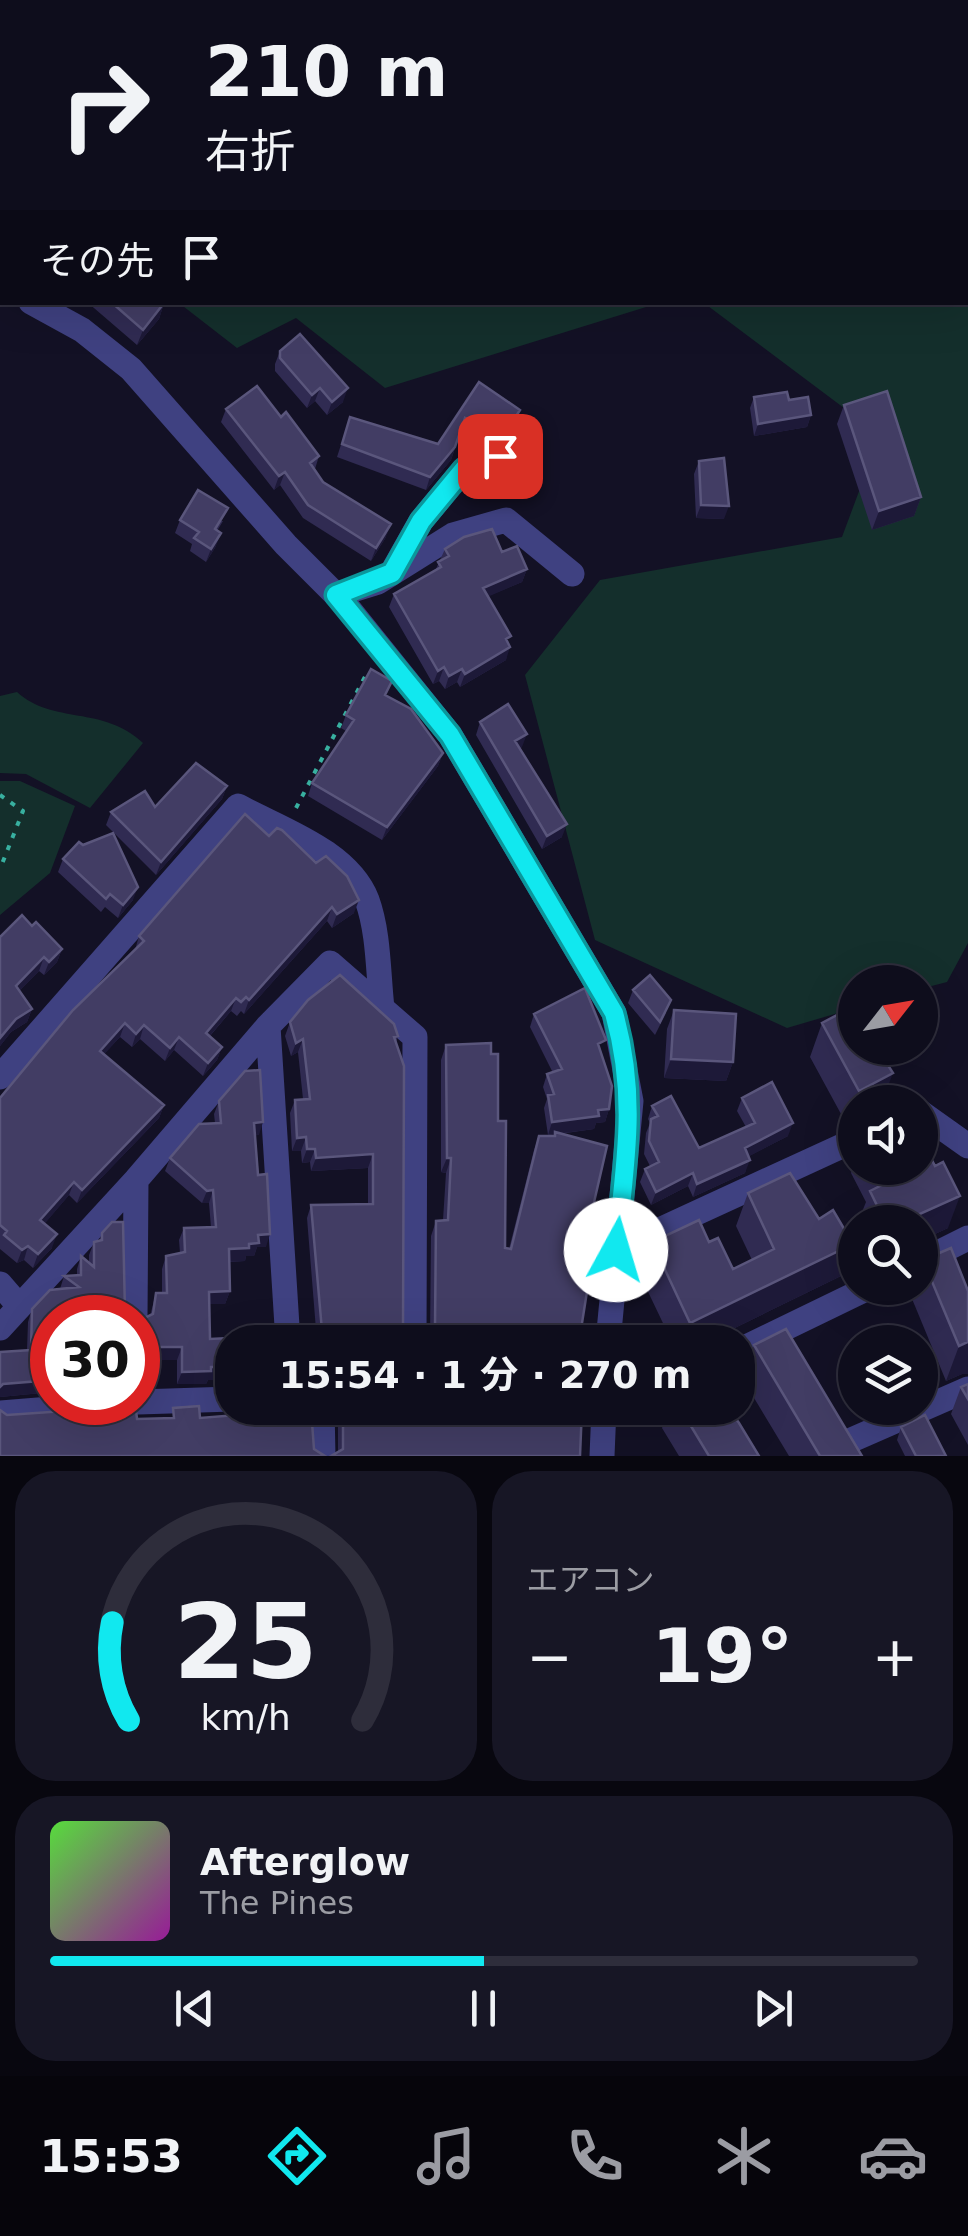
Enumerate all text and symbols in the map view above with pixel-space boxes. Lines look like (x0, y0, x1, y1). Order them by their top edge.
text: 210 m (205, 31, 448, 113)
icon: right (40, 40, 170, 170)
text: 右折 (205, 125, 295, 178)
icon: arrive (174, 230, 229, 285)
text: その先 (40, 239, 154, 283)
pin (458, 414, 543, 499)
icon: arrive (473, 429, 528, 484)
north arrow (838, 965, 938, 1065)
map controls (838, 965, 938, 1425)
button: sound (838, 1085, 938, 1185)
position arrow (564, 1198, 668, 1302)
button: search (838, 1205, 938, 1305)
speed limit sign: 30 (30, 1295, 160, 1425)
button: layers (838, 1325, 938, 1425)
text: 15:54 · 1 分 · 270 m (279, 1353, 691, 1397)
text: エアコン (527, 1561, 655, 1599)
text: 25 (173, 1581, 318, 1703)
text: 19° (651, 1612, 793, 1700)
text: − (527, 1625, 573, 1689)
text: + (872, 1625, 918, 1689)
text: km/h (201, 1697, 291, 1738)
text: Afterglow (200, 1840, 410, 1884)
text: The Pines (200, 1884, 354, 1922)
icon: previous (167, 1981, 222, 2036)
icon: pause (456, 1981, 511, 2036)
icon: next (746, 1981, 801, 2036)
icon: directions (262, 2121, 332, 2191)
icon: music (411, 2121, 481, 2191)
icon: phone (560, 2121, 630, 2191)
icon: climate (709, 2121, 779, 2191)
icon: car (858, 2121, 928, 2191)
text: 15:53 (40, 2130, 183, 2183)

